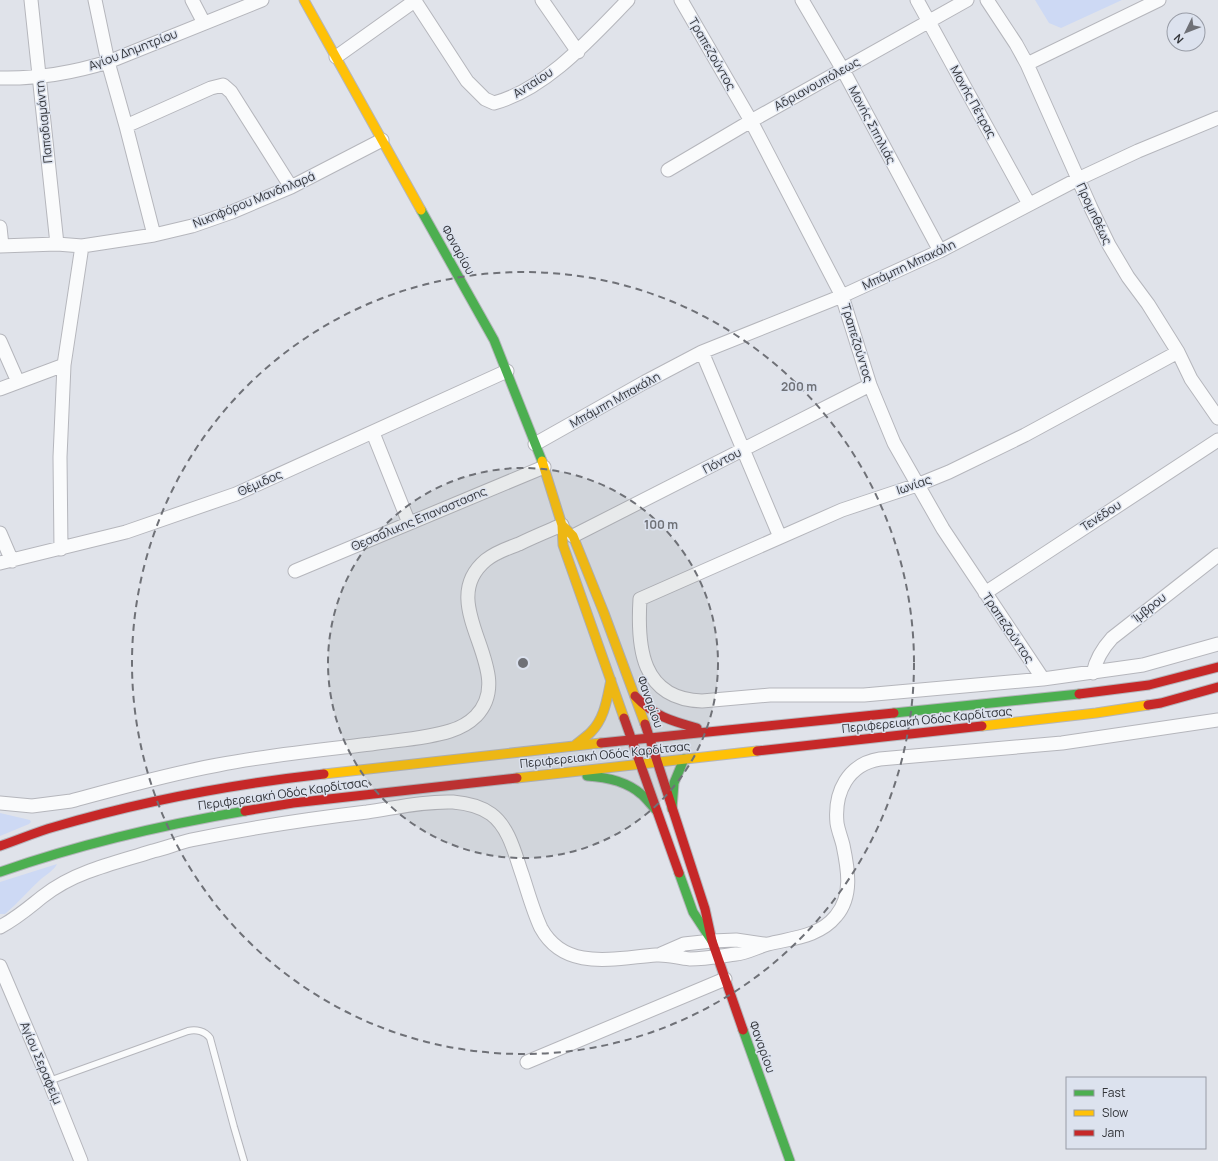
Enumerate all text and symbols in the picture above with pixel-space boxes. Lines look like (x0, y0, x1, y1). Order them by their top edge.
north arrow (1166, 12, 1206, 52)
street label: Τραπεζούντος (685, 14, 740, 93)
street label: Αγίου Δημητρίου (86, 25, 180, 74)
text: N (1170, 31, 1187, 47)
street label: Αδριανουπόλεως (771, 53, 863, 114)
street label: Μονής Πέτρας (946, 62, 1001, 142)
street label: Ανταίου (509, 63, 556, 102)
street label: Παπαδιαμάντη (31, 80, 56, 164)
street label: Μονής Σπηλιάς (845, 83, 900, 167)
street label: Νικηφόρου Μανδηλαρά (190, 167, 317, 232)
street label: Προμηθέως (1073, 180, 1116, 248)
street label: Φαναρίου (438, 222, 479, 278)
street label: Μπάμπη Μπακάλη (859, 235, 958, 294)
street label: Τραπεζούντος (837, 302, 878, 385)
street label: Μπάμπη Μπακάλη (566, 368, 663, 432)
text: 200 m (781, 378, 817, 395)
street label: Πόντου (700, 444, 744, 478)
street label: Θέμιδος (235, 465, 285, 500)
street label: Ιωνίας (894, 471, 934, 498)
street label: Θεσσαλικης Επαναστασης (349, 482, 489, 555)
street label: Τενέδου (1077, 496, 1124, 535)
text: 100 m (644, 516, 678, 533)
street label: Τραπεζούντος (979, 589, 1038, 666)
street label: Ίμβρου (1128, 589, 1169, 626)
centre of rings (516, 656, 530, 670)
street label: Φαναρίου (633, 673, 668, 730)
street label: Περιφερειακή Οδός Καρδίτσας (841, 702, 1013, 737)
street label: Περιφερειακή Οδός Καρδίτσας (519, 737, 691, 772)
street label: Περιφερειακή Οδός Καρδίτσας (197, 773, 369, 814)
street label: Φαναρίου (745, 1018, 780, 1075)
street label: Αγίου Σεραφείμ (16, 1019, 67, 1107)
legend (1066, 1077, 1206, 1149)
text: Fast (1102, 1084, 1126, 1101)
text: Slow (1102, 1104, 1128, 1121)
text: Jam (1102, 1124, 1124, 1141)

